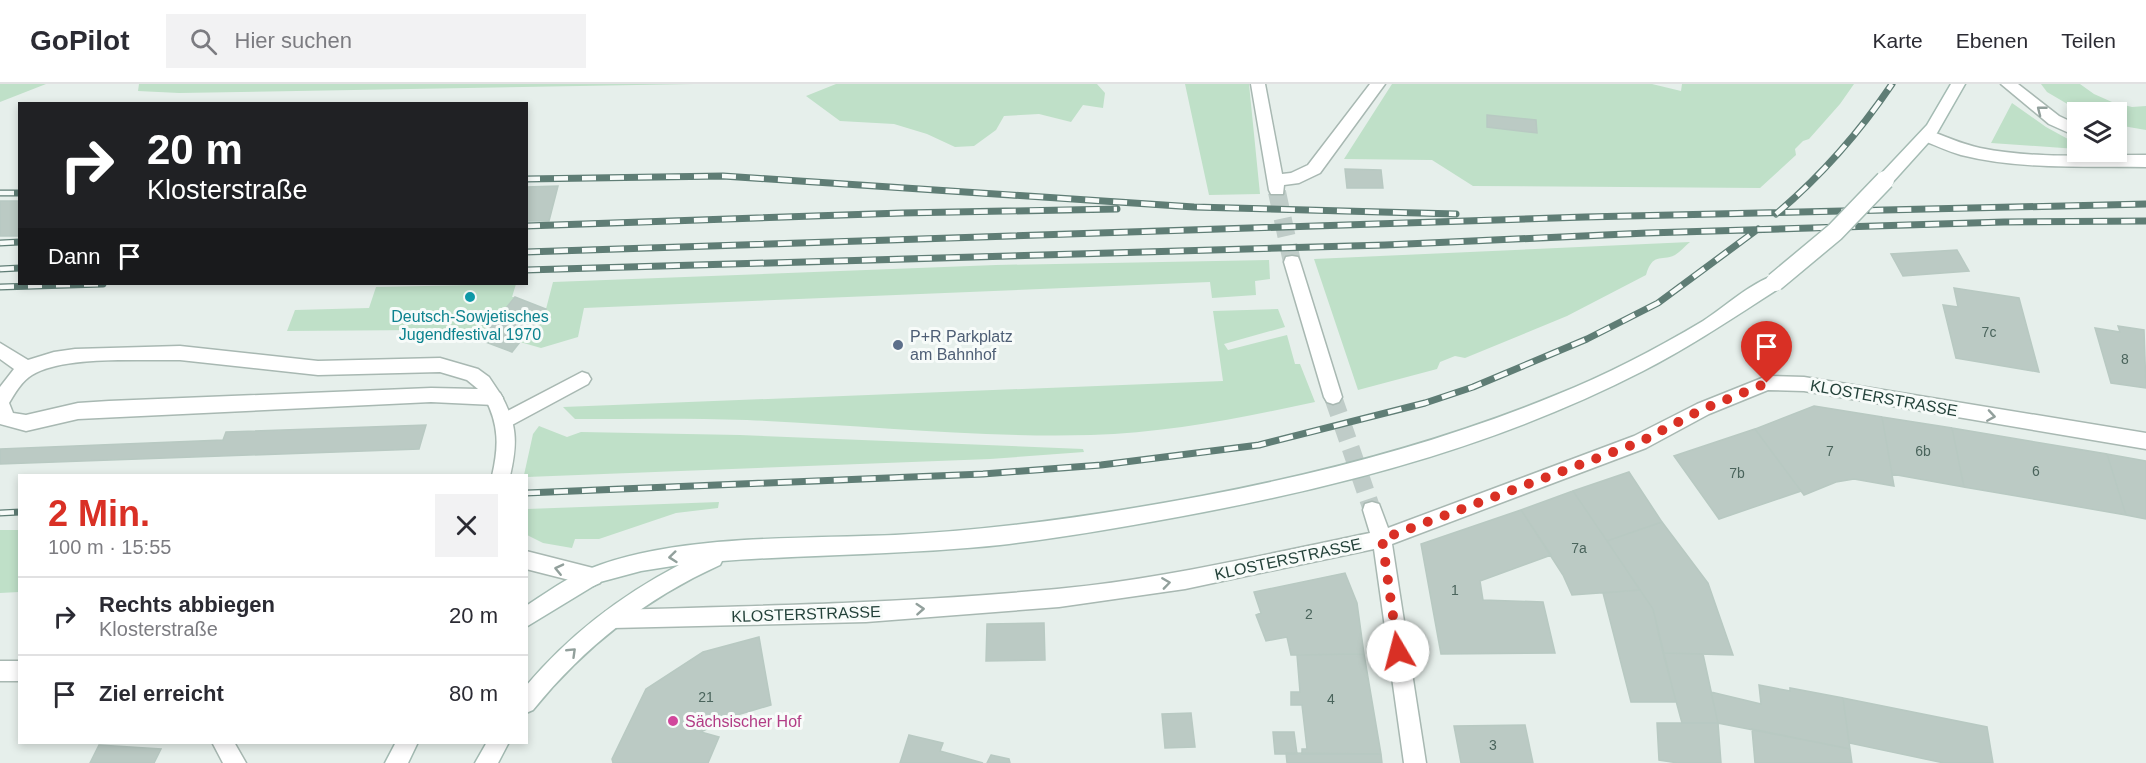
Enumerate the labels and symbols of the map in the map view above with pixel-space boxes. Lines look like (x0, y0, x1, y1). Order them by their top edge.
one-way arrow (2037, 107, 2048, 118)
marker: Deutsch-Sowjetisches Jugendfestival 1970 (463, 290, 477, 304)
place label: Deutsch-Sowjetisches Jugendfestival 1970 (391, 308, 549, 343)
pin (1741, 321, 1792, 383)
house number: 7c (1982, 324, 1996, 340)
place label: P+R Parkplatz am Bahnhof (910, 328, 1013, 363)
marker: P+R Parkplatz am Bahnhof (891, 338, 905, 352)
house number: 8 (2121, 351, 2129, 367)
street label: KLOSTERSTRASSE (1809, 377, 1959, 419)
one-way arrow (1986, 409, 1995, 421)
house number: 7 (1826, 443, 1834, 459)
house number: 6b (1915, 443, 1931, 459)
house number: 6 (2032, 463, 2040, 479)
house number: 7b (1729, 465, 1745, 481)
street label: KLOSTERSTRASSE (1213, 535, 1363, 583)
house number: 7a (1571, 540, 1587, 556)
one-way arrow (668, 550, 678, 563)
one-way arrow (555, 563, 565, 576)
one-way arrow (1161, 577, 1170, 590)
house number: 1 (1451, 582, 1459, 598)
street label: KLOSTERSTRASSE (731, 603, 881, 625)
one-way arrow (916, 603, 925, 616)
house number: 2 (1305, 606, 1313, 622)
position arrow (1366, 619, 1430, 683)
one-way arrow (565, 649, 576, 660)
house number: 21 (698, 689, 714, 705)
house number: 4 (1327, 691, 1335, 707)
place label: Sächsischer Hof (685, 713, 802, 730)
marker: Sächsischer Hof (666, 714, 680, 728)
house number: 3 (1489, 737, 1497, 753)

